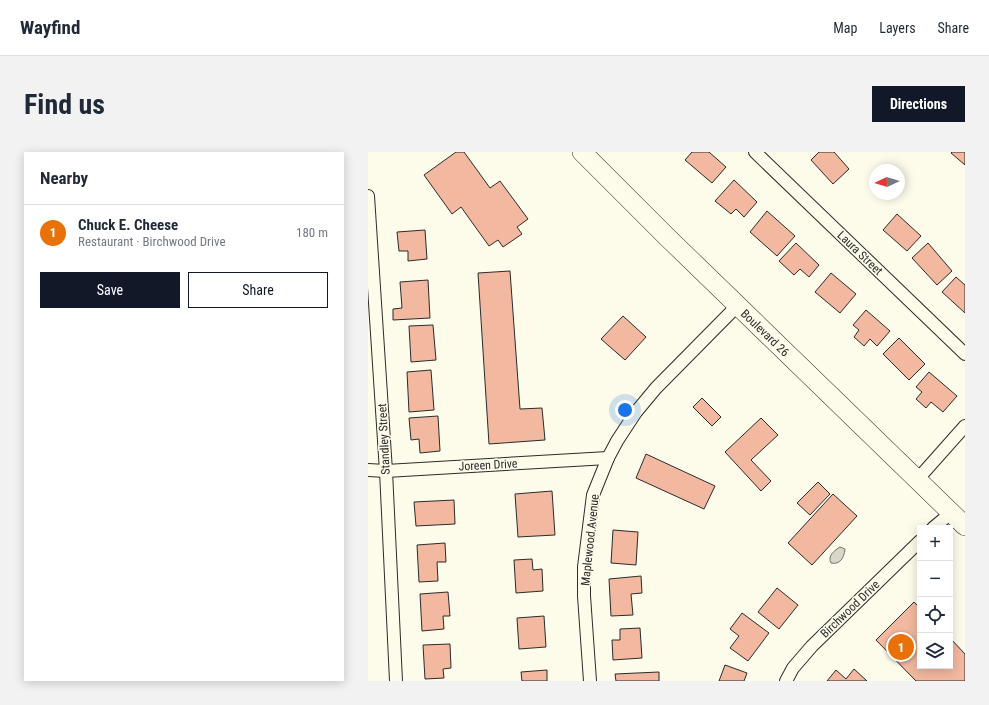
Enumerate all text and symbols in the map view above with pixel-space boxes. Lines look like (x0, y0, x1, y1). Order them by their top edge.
text: Wayfind (20, 16, 80, 39)
text: Map (833, 20, 857, 36)
text: Layers (879, 20, 916, 36)
text: Share (938, 20, 969, 36)
button: Directions (872, 86, 965, 122)
text: Find us (24, 88, 105, 121)
north arrow (869, 164, 905, 200)
text: Nearby (40, 168, 88, 188)
text: Chuck E. Cheese (78, 216, 178, 234)
text: 1 (50, 225, 56, 240)
text: 180 m (296, 225, 328, 240)
street label: Laura Street (835, 228, 886, 278)
text: Restaurant · Birchwood Drive (78, 234, 226, 249)
button: Save (40, 272, 180, 308)
button: Share (188, 272, 328, 308)
street label: Boulevard 26 (738, 307, 792, 359)
your location (615, 400, 635, 420)
street label: Standley Street (375, 403, 393, 475)
street label: Joreen Drive (458, 456, 518, 474)
street label: Maplewood Avenue (578, 493, 602, 587)
map controls (917, 525, 953, 669)
button: + (917, 525, 953, 561)
button: − (917, 561, 953, 597)
street label: Birchwood Drive (818, 577, 883, 641)
button: locate (917, 597, 953, 633)
pin: 1 (888, 632, 914, 662)
button: layers (917, 633, 953, 669)

